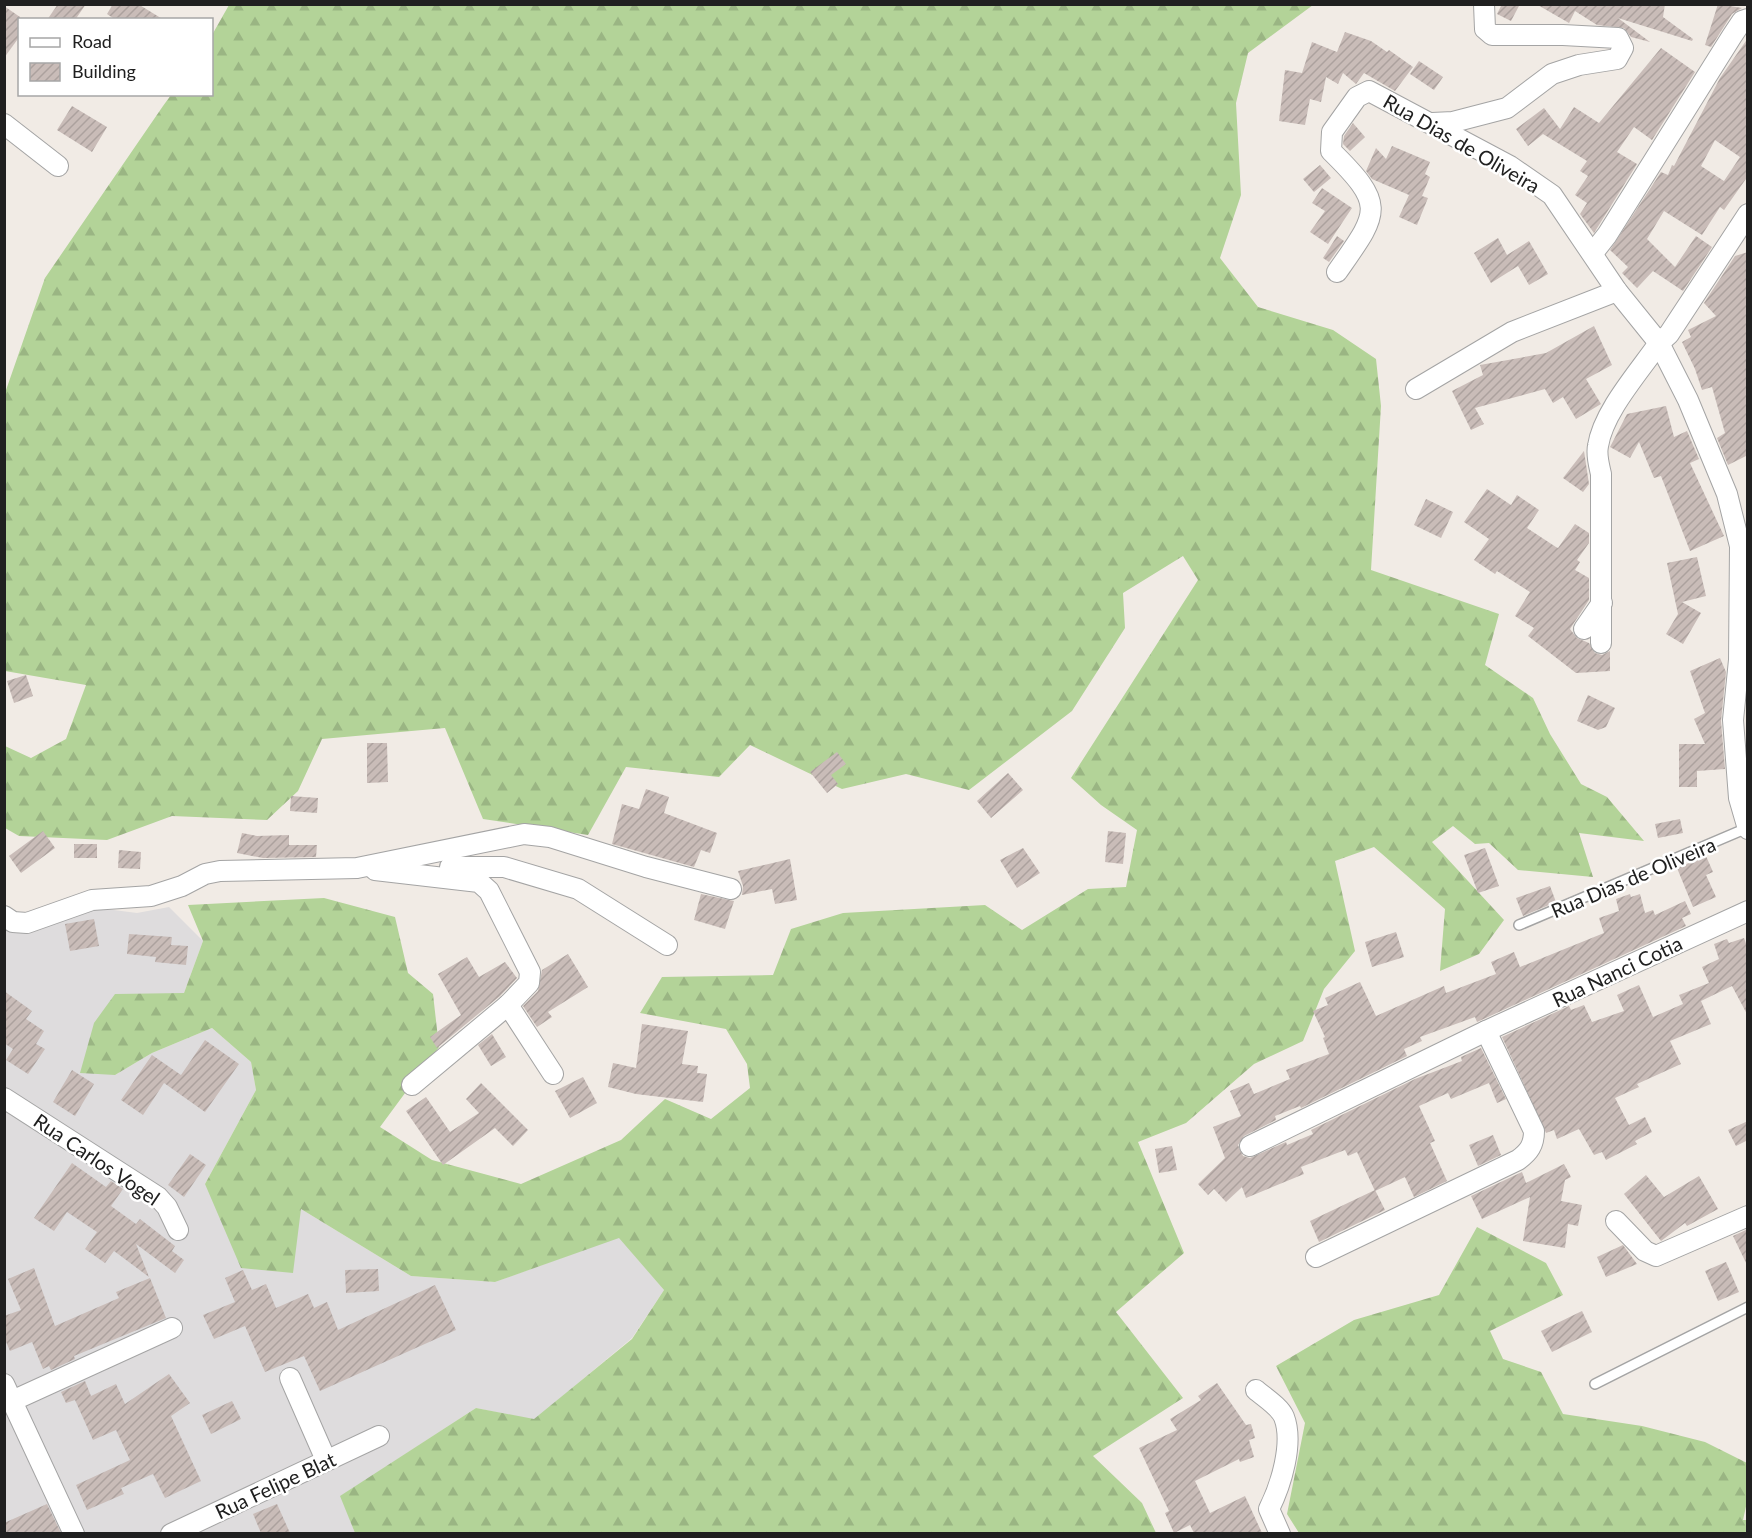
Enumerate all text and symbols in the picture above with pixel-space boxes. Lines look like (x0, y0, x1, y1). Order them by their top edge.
legend (18, 18, 213, 96)
text: Road (72, 30, 112, 52)
text: Building (72, 60, 136, 82)
street label: Rua Dias de Oliveira (1380, 88, 1544, 198)
street label: Rua Dias de Oliveira (1547, 831, 1719, 923)
street label: Rua Nanci Cotia (1548, 930, 1686, 1012)
street label: Rua Carlos Vogel (29, 1108, 165, 1210)
street label: Rua Felipe Blat (211, 1447, 339, 1523)

